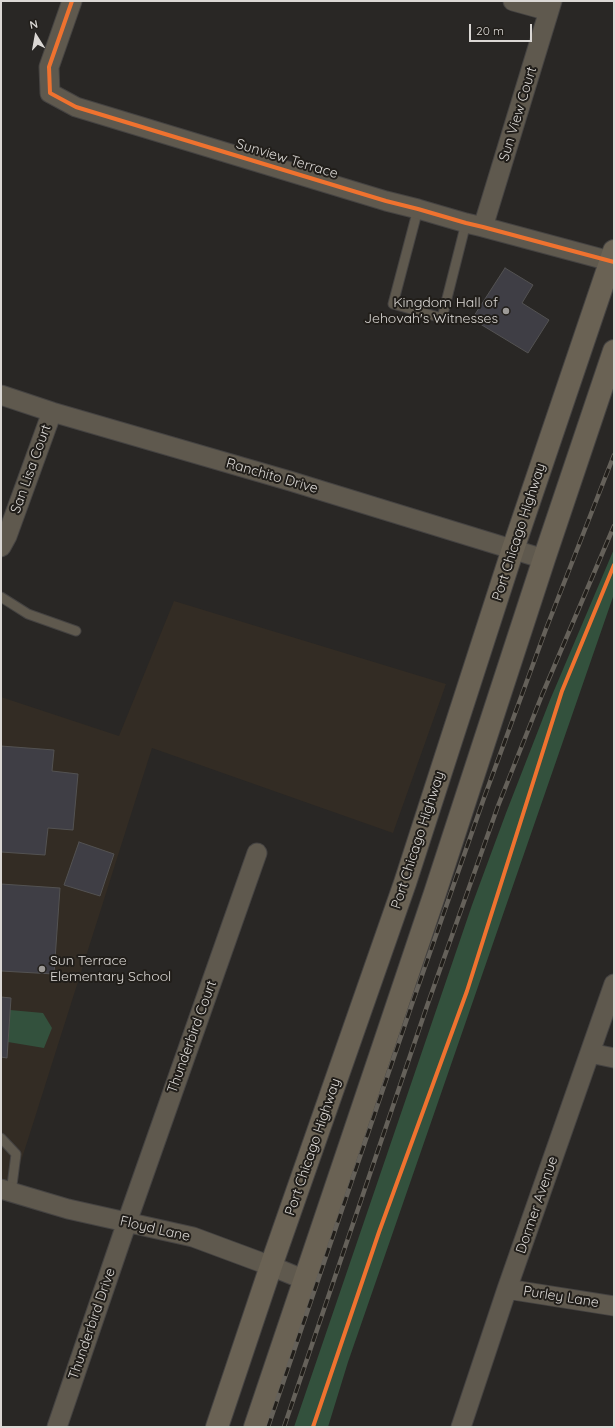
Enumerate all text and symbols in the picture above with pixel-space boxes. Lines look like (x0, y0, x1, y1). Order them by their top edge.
north arrow (16, 16, 56, 56)
scale bar (471, 16, 534, 42)
text: N (28, 17, 39, 32)
text: 20 m (476, 23, 504, 38)
street label: Sun View Court (496, 65, 540, 163)
street label: Sunview Terrace (234, 136, 340, 182)
place label: Kingdom Hall of Jehovah's Witnesses (364, 295, 498, 328)
marker: Kingdom Hall of Jehovah's Witnesses (501, 306, 511, 316)
street label: San Lisa Court (7, 422, 55, 516)
street label: Ranchito Drive (224, 455, 320, 497)
street label: Port Chicago Highway (489, 461, 549, 603)
street label: Port Chicago Highway (388, 769, 448, 911)
place label: Sun Terrace Elementary School (50, 953, 171, 986)
marker: Sun Terrace Elementary School (37, 964, 47, 974)
street label: Thunderbird Court (164, 978, 220, 1096)
street label: Port Chicago Highway (282, 1076, 344, 1218)
street label: Dormer Avenue (512, 1154, 562, 1256)
street label: Floyd Lane (118, 1213, 192, 1245)
street label: Thunderbird Drive (65, 1266, 119, 1382)
street label: Purley Lane (522, 1283, 600, 1311)

